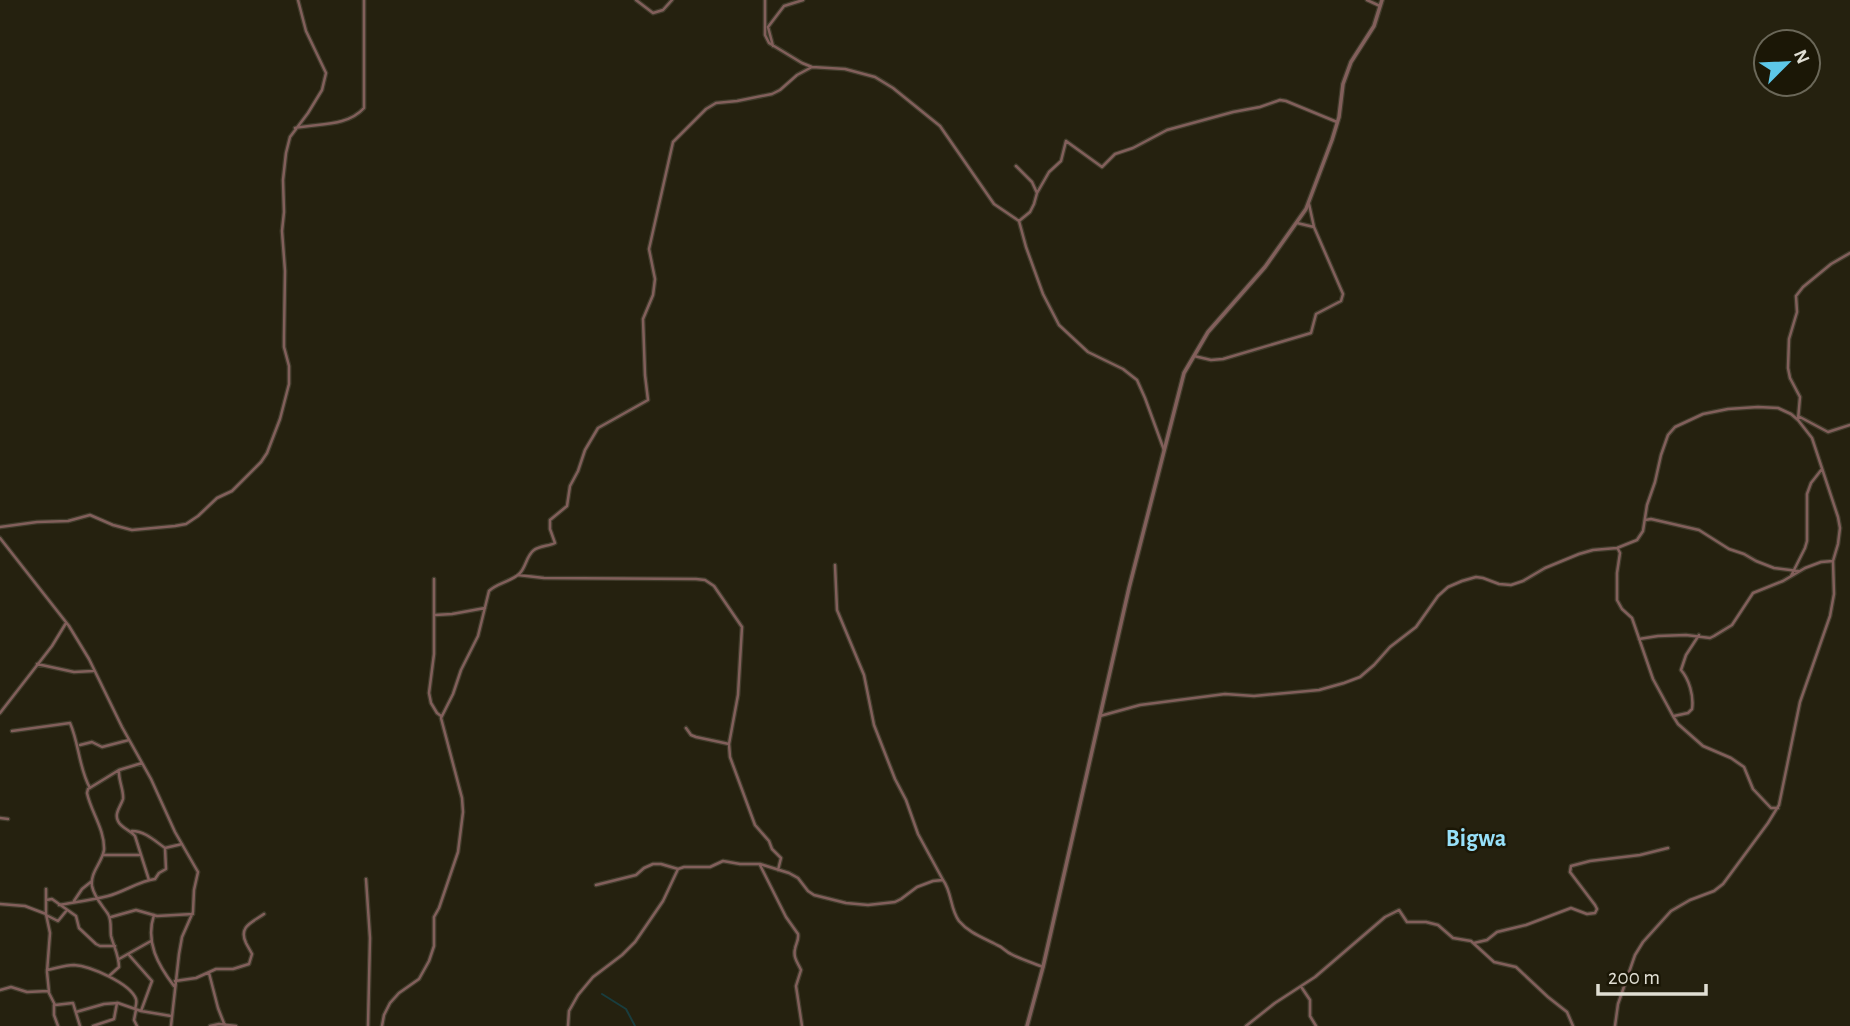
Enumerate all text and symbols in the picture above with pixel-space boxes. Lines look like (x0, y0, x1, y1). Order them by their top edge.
north arrow (1752, 28, 1822, 98)
text: N (1790, 47, 1813, 67)
district label: Bigwa (1446, 827, 1506, 851)
scale bar (1598, 953, 1706, 997)
text: 200 m (1608, 967, 1660, 988)

